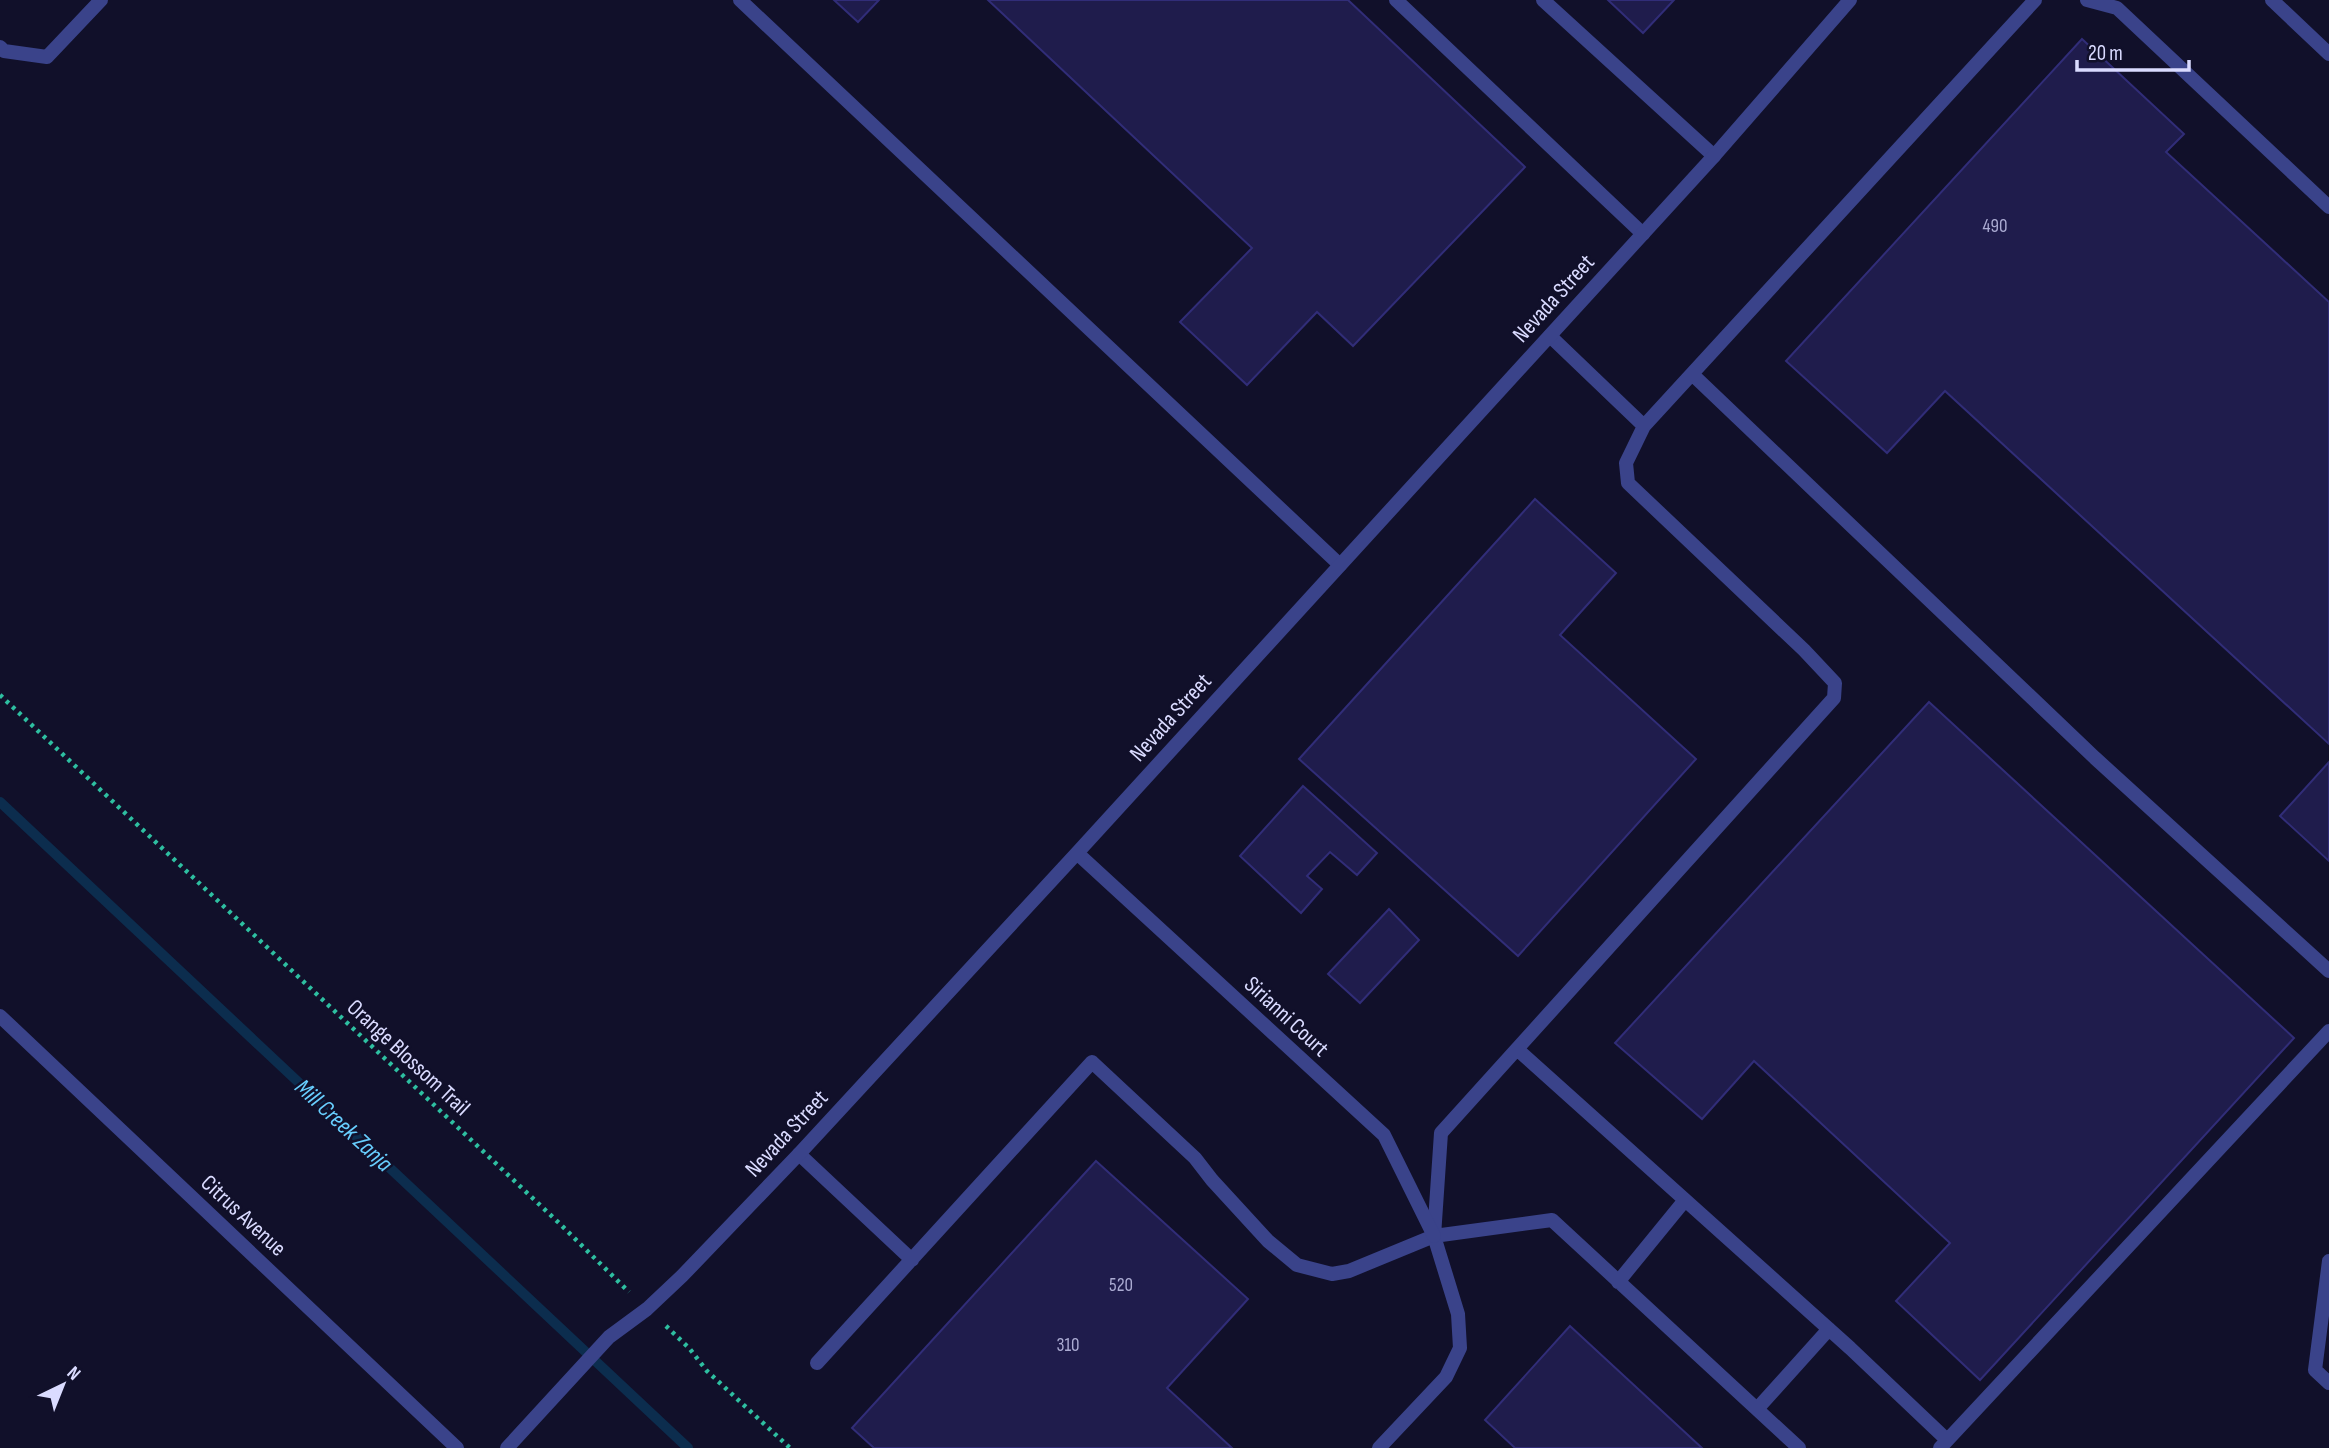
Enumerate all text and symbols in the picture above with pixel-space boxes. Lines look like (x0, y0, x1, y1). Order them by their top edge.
scale bar (2077, 28, 2189, 72)
text: 20 m (2088, 41, 2123, 66)
house number: 490 (1983, 215, 2007, 238)
street label: Nevada Street (1507, 249, 1601, 348)
street label: Nevada Street (1124, 668, 1218, 767)
street label: Sirianni Court (1238, 971, 1334, 1063)
street label: Orange Blossom Trail (341, 994, 476, 1122)
water label: Mill Creek Zanja (289, 1073, 399, 1178)
street label: Nevada Street (739, 1084, 834, 1183)
street label: Citrus Avenue (195, 1169, 292, 1262)
house number: 520 (1109, 1274, 1133, 1297)
house number: 310 (1056, 1334, 1080, 1357)
north arrow (28, 1350, 98, 1420)
text: N (62, 1362, 85, 1386)

